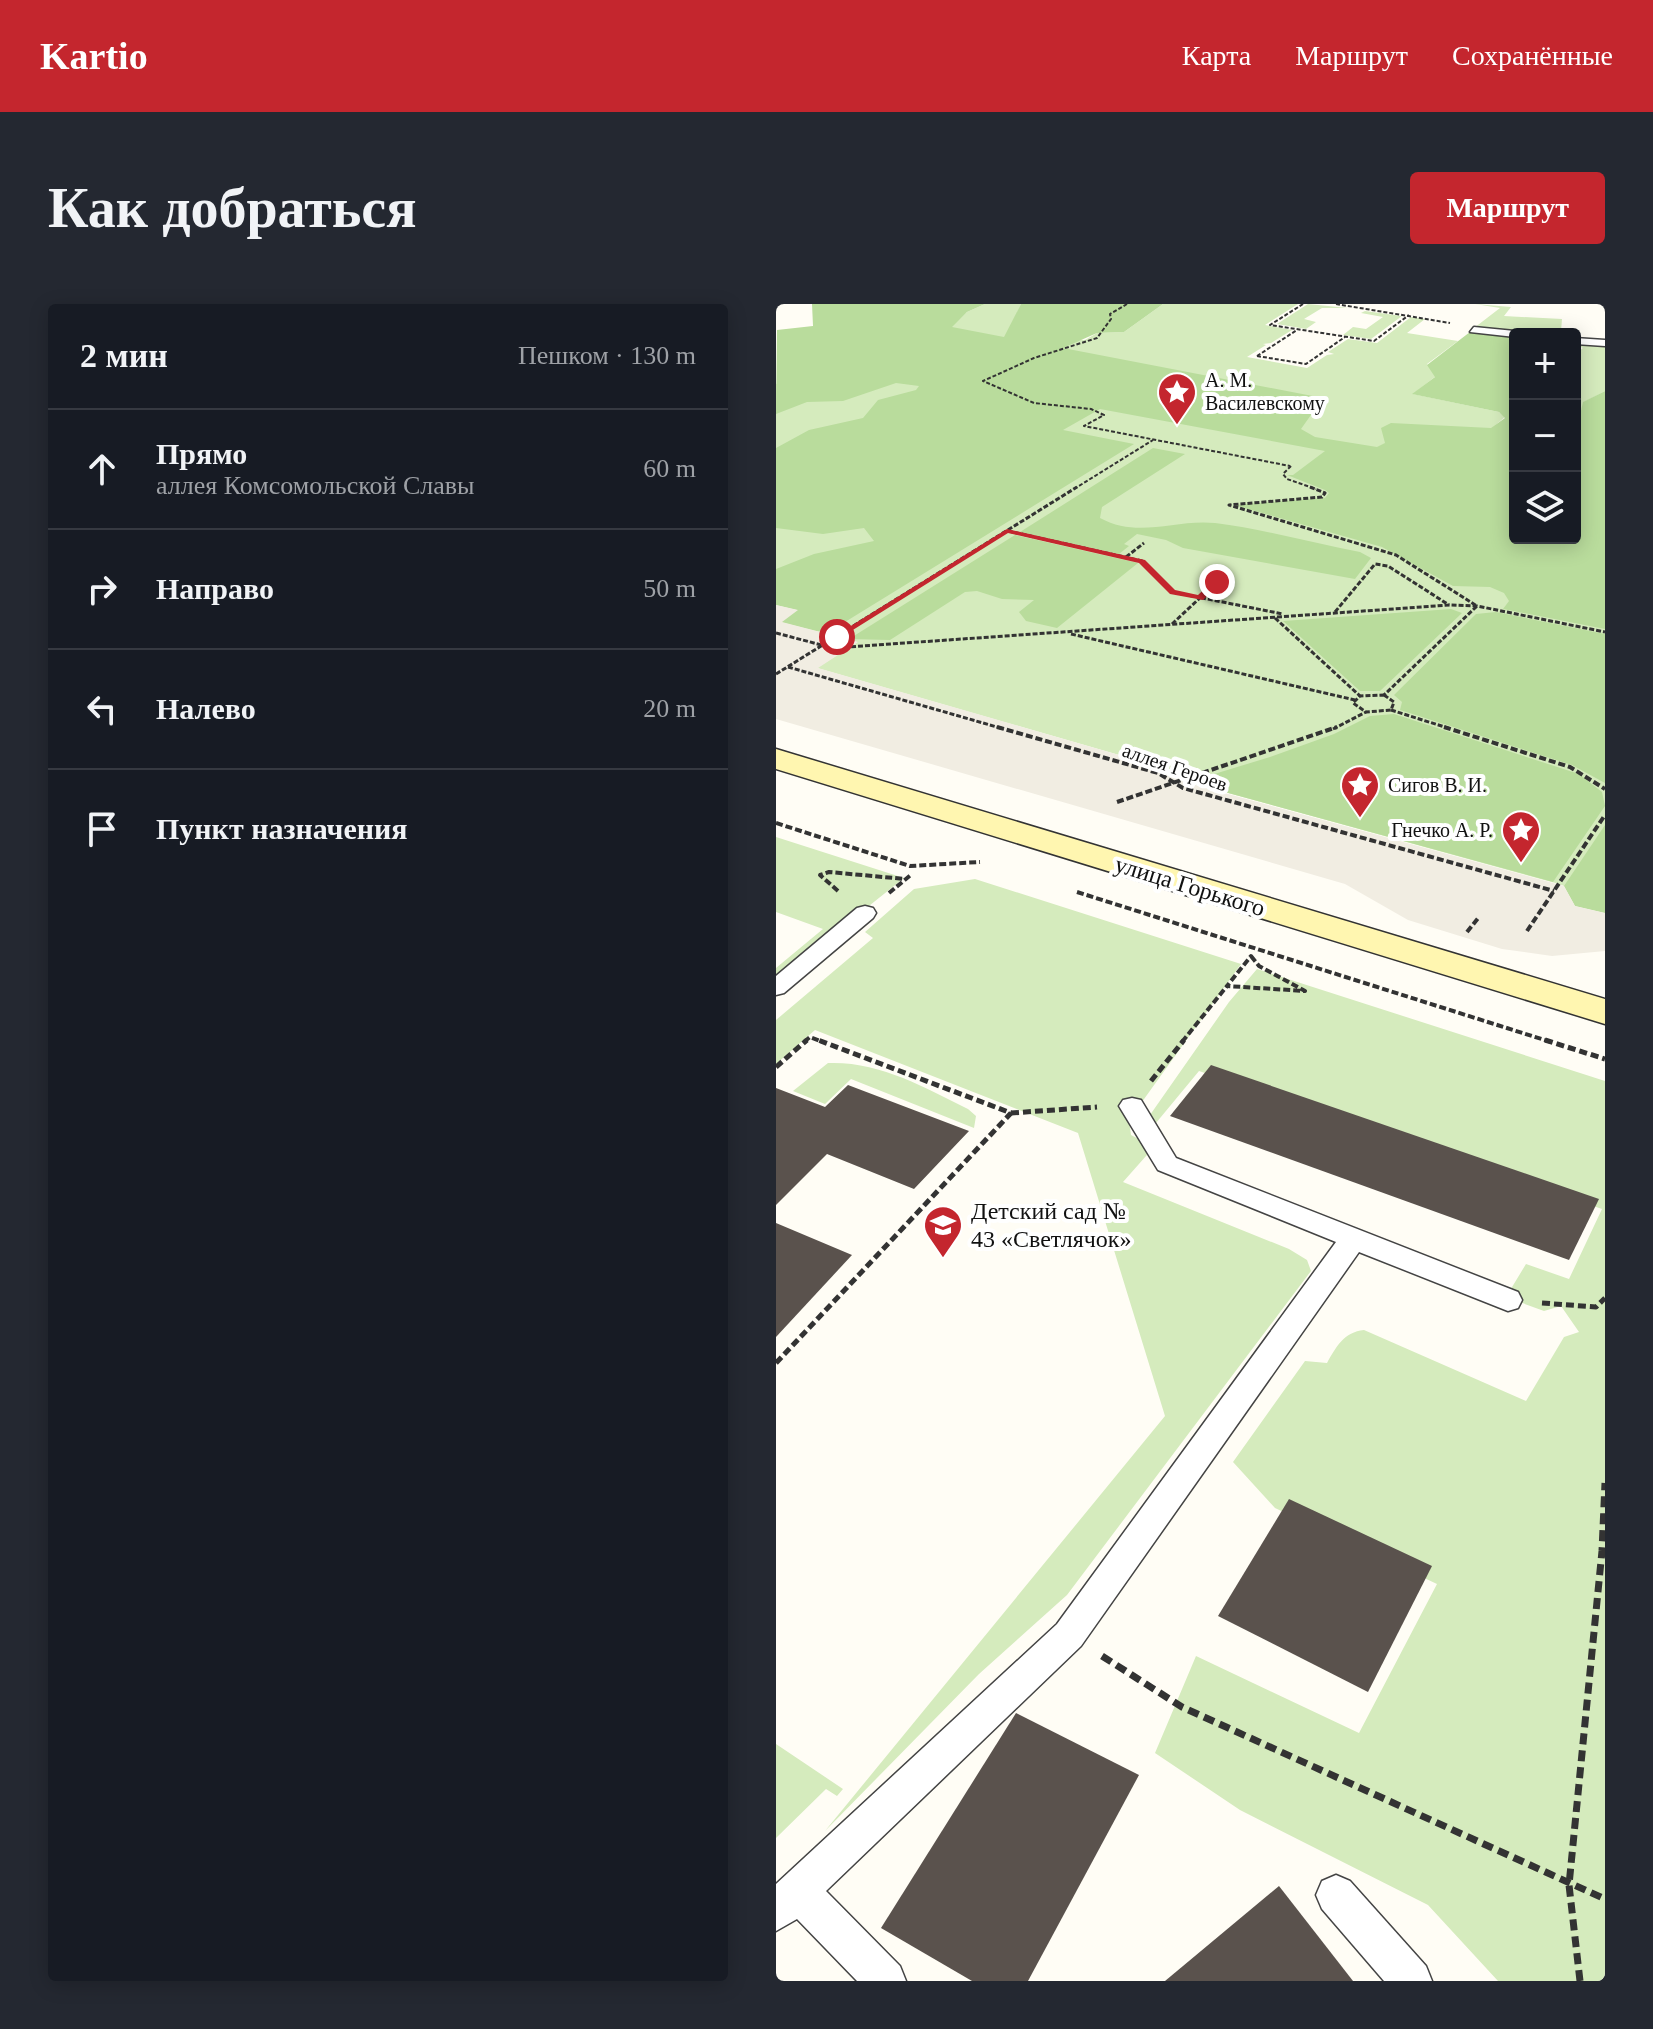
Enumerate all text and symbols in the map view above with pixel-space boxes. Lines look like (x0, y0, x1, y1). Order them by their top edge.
text: Kartio (40, 35, 148, 77)
text: Карта (1182, 40, 1251, 71)
text: Маршрут (1295, 40, 1408, 71)
text: Сохранённые (1452, 40, 1613, 71)
button: Маршрут (1410, 172, 1605, 244)
text: Как добраться (48, 177, 416, 239)
map controls (1509, 328, 1581, 544)
button: + (1509, 328, 1581, 400)
text: 2 мин (80, 337, 168, 374)
text: Пешком · 130 m (518, 341, 696, 370)
place label: А. М. Василевскому (1205, 369, 1325, 415)
place icon: А. М. Василевскому (1156, 371, 1198, 426)
button: − (1509, 400, 1581, 472)
text: Прямо (156, 437, 247, 470)
icon: ahead (80, 447, 124, 491)
text: 60 m (643, 454, 696, 483)
text: аллея Комсомольской Славы (156, 471, 475, 500)
button: layers (1509, 472, 1581, 544)
route end (1199, 564, 1235, 600)
icon: right (80, 567, 124, 611)
text: Направо (156, 572, 274, 605)
text: 50 m (643, 574, 696, 603)
route start (819, 619, 855, 655)
icon: left (80, 687, 124, 731)
text: Налево (156, 692, 256, 725)
text: 20 m (643, 694, 696, 723)
street label: аллея Героев (1119, 739, 1230, 796)
place icon: Сигов В. И. (1339, 764, 1381, 819)
place label: Сигов В. И. (1388, 774, 1487, 796)
icon: arrive (80, 807, 124, 851)
place icon: Гнечко А. Р. (1500, 809, 1542, 864)
text: Пункт назначения (156, 812, 408, 845)
place label: Гнечко А. Р. (1391, 819, 1493, 841)
street label: улица Горького (1112, 851, 1268, 921)
place label: Детский сад № 43 «Светлячок» (971, 1198, 1132, 1252)
school or university icon: Детский сад № 43 «Светлячок» (922, 1204, 964, 1259)

